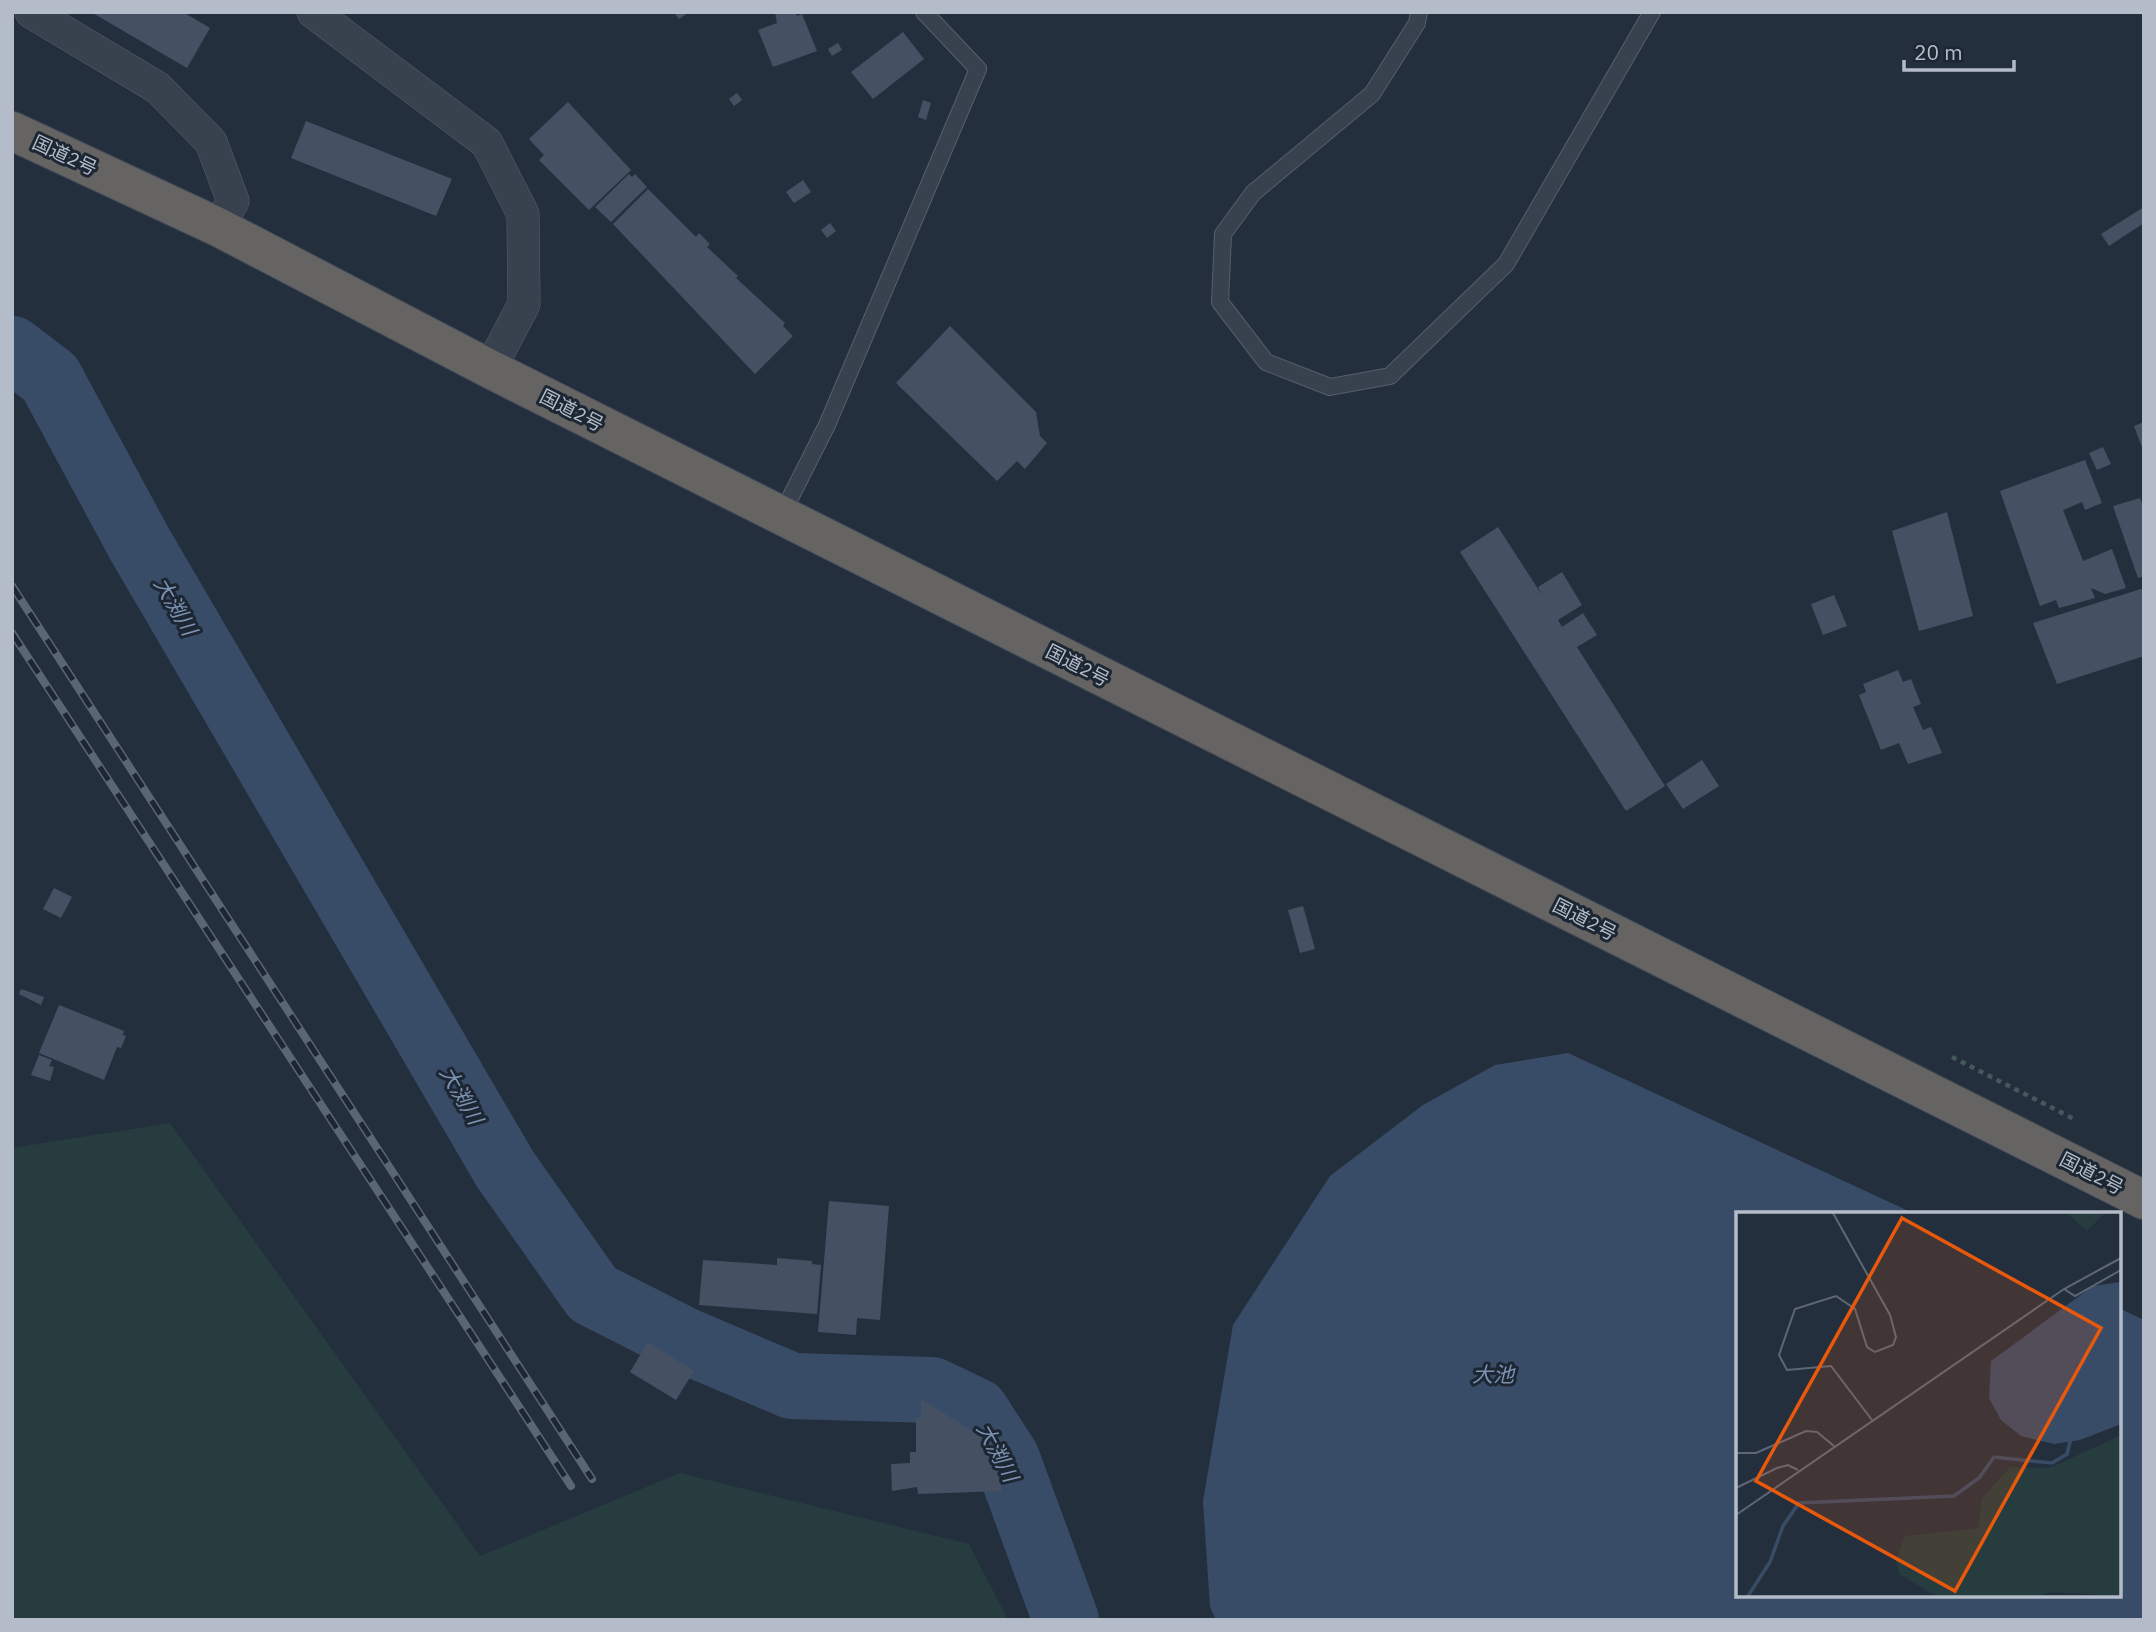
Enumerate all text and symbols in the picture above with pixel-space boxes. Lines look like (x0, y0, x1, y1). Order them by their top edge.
scale bar (1904, 28, 2014, 72)
text: 20 m (1914, 38, 1963, 66)
street label: 国道2号 (29, 130, 101, 180)
street label: 国道2号 (536, 384, 608, 436)
water label: 大渕川 (148, 572, 205, 642)
street label: 国道2号 (1042, 639, 1114, 691)
street label: 国道2号 (1549, 893, 1621, 945)
water label: 大渕川 (434, 1061, 491, 1131)
street label: 国道2号 (2056, 1147, 2128, 1199)
inset map (1736, 1212, 2121, 1597)
water label: 大池 (1472, 1360, 1516, 1388)
water label: 大渕川 (971, 1418, 1026, 1488)

